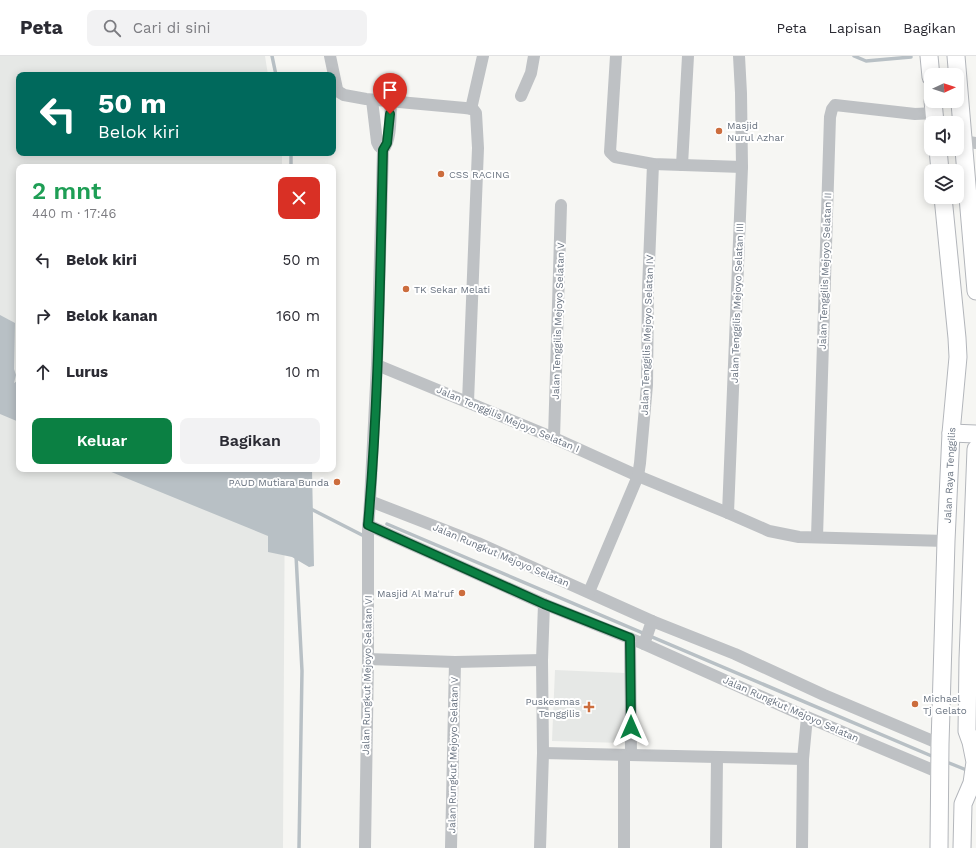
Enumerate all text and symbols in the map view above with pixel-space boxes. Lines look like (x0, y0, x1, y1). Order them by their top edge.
search box (87, 10, 367, 46)
text: Peta (20, 16, 63, 39)
icon: search (101, 17, 123, 39)
text: Cari di sini (133, 19, 210, 37)
text: Peta (777, 20, 807, 36)
text: Lapisan (829, 20, 881, 36)
text: Bagikan (903, 20, 956, 36)
north arrow (924, 68, 964, 108)
map controls (924, 68, 964, 204)
pin (373, 73, 407, 114)
icon: arrive (379, 79, 401, 101)
text: 50 m (98, 87, 167, 120)
icon: left (32, 88, 84, 140)
button: sound (924, 116, 964, 156)
place label: Masjid Nurul Azhar (727, 120, 784, 143)
text: Belok kiri (98, 121, 180, 142)
marker: Masjid Nurul Azhar (714, 126, 724, 136)
button: layers (924, 164, 964, 204)
marker: CSS RACING (436, 169, 446, 179)
place label: CSS RACING (449, 169, 510, 180)
text: 2 mnt (32, 177, 101, 205)
button: close (278, 177, 320, 219)
street label: Jalan Tenggilis Mejoyo Selatan II (817, 192, 833, 350)
text: 440 m · 17:46 (32, 206, 116, 221)
street label: Jalan Tenggilis Mejoyo Selatan III (729, 223, 745, 383)
street label: Jalan Tenggilis Mejoyo Selatan V (550, 242, 566, 400)
icon: left (32, 249, 54, 271)
text: Belok kiri (66, 251, 137, 269)
text: 50 m (283, 251, 320, 269)
street label: Jalan Tenggilis Mejoyo Selatan IV (639, 254, 655, 415)
marker: TK Sekar Melati (401, 284, 411, 294)
place label: TK Sekar Melati (414, 284, 490, 295)
icon: right (32, 305, 54, 327)
text: Belok kanan (66, 307, 157, 325)
text: 160 m (276, 307, 320, 325)
icon: ahead (32, 361, 54, 383)
text: Lurus (66, 363, 108, 381)
text: 10 m (285, 363, 320, 381)
street label: Jalan Tenggilis Mejoyo Selatan I (435, 384, 581, 454)
button: Keluar (32, 418, 172, 464)
button: Bagikan (180, 418, 320, 464)
street label: Jalan Raya Tenggilis (941, 427, 957, 524)
place label: PAUD Mutiara Bunda (229, 477, 329, 488)
marker: PAUD Mutiara Bunda (332, 477, 342, 487)
street label: Jalan Rungkut Mejoyo Selatan (431, 521, 571, 589)
place label: Masjid Al Ma'ruf (377, 588, 454, 599)
marker: Masjid Al Ma'ruf (457, 588, 467, 598)
street label: Jalan Rungkut Mejoyo Selatan VI (360, 595, 374, 755)
street label: Jalan Rungkut Mejoyo Selatan (722, 674, 860, 744)
street label: Jalan Rungkut Mejoyo Selatan V (446, 676, 460, 833)
place label: Michael Tj Gelato (923, 693, 967, 716)
place label: Puskesmas Tenggilis (525, 696, 580, 719)
marker: Michael Tj Gelato (910, 699, 920, 709)
marker: Puskesmas Tenggilis (583, 701, 595, 713)
position arrow (610, 706, 652, 748)

